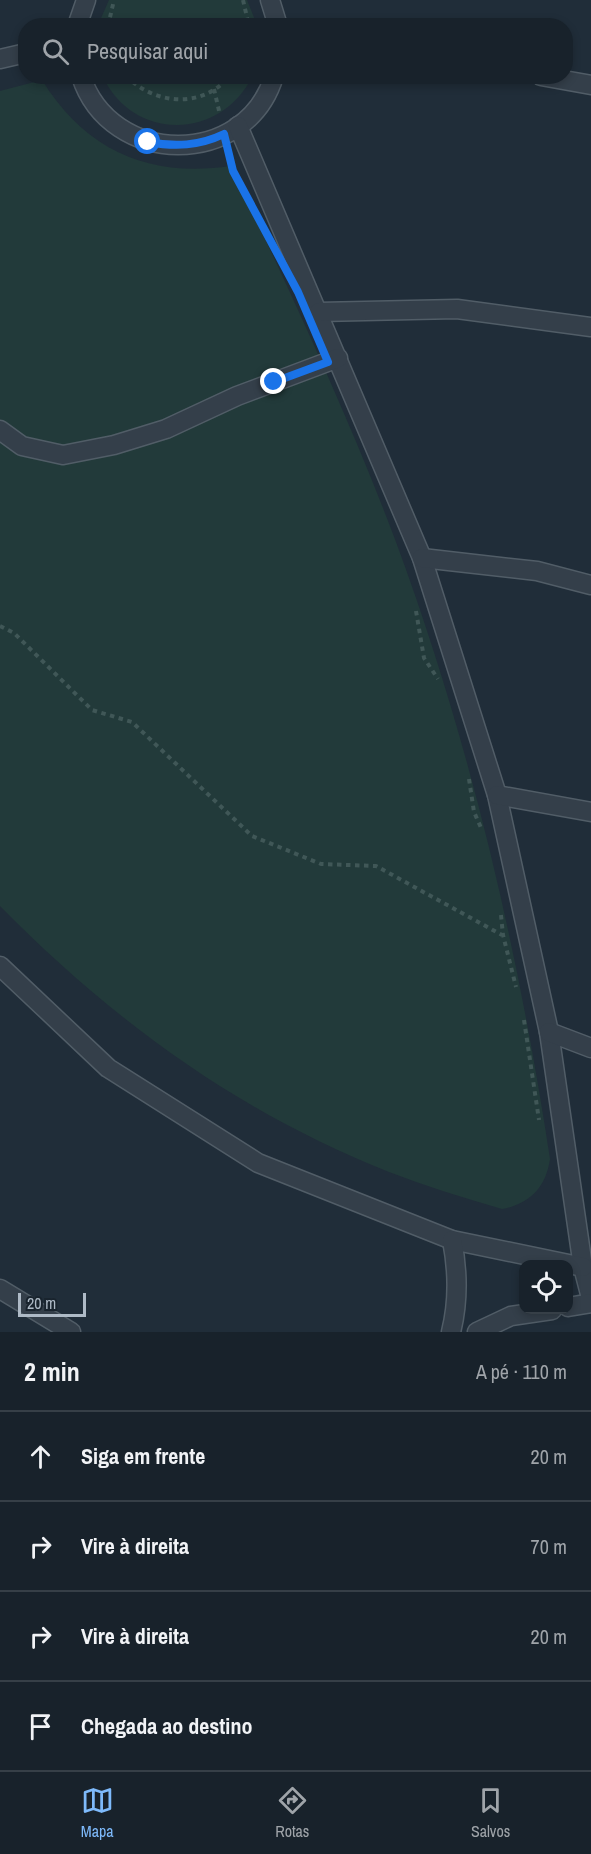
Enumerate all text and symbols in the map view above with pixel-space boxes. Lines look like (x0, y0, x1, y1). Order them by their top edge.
search box (18, 18, 573, 84)
icon: search (39, 35, 72, 68)
text: Pesquisar aqui (87, 36, 208, 66)
route start (134, 128, 160, 154)
route end (260, 368, 286, 394)
map controls (519, 1260, 573, 1314)
button: locate (519, 1260, 573, 1314)
scale bar (18, 1290, 86, 1318)
text: 20 m (27, 1292, 56, 1314)
text: 2 min (24, 1354, 80, 1389)
text: A pé · 110 m (476, 1358, 567, 1385)
icon: ahead (24, 1440, 57, 1473)
text: Siga em frente (81, 1441, 205, 1471)
text: 20 m (531, 1443, 567, 1470)
icon: right (24, 1530, 57, 1563)
text: Vire à direita (81, 1531, 189, 1561)
text: 70 m (531, 1533, 567, 1560)
icon: right (24, 1620, 57, 1653)
text: Vire à direita (81, 1621, 189, 1651)
text: 20 m (531, 1623, 567, 1650)
icon: arrive (24, 1710, 57, 1743)
text: Chegada ao destino (81, 1711, 252, 1741)
tab: Mapa (81, 1784, 114, 1842)
tab: Rotas (275, 1784, 309, 1842)
tab: Salvos (471, 1784, 510, 1842)

